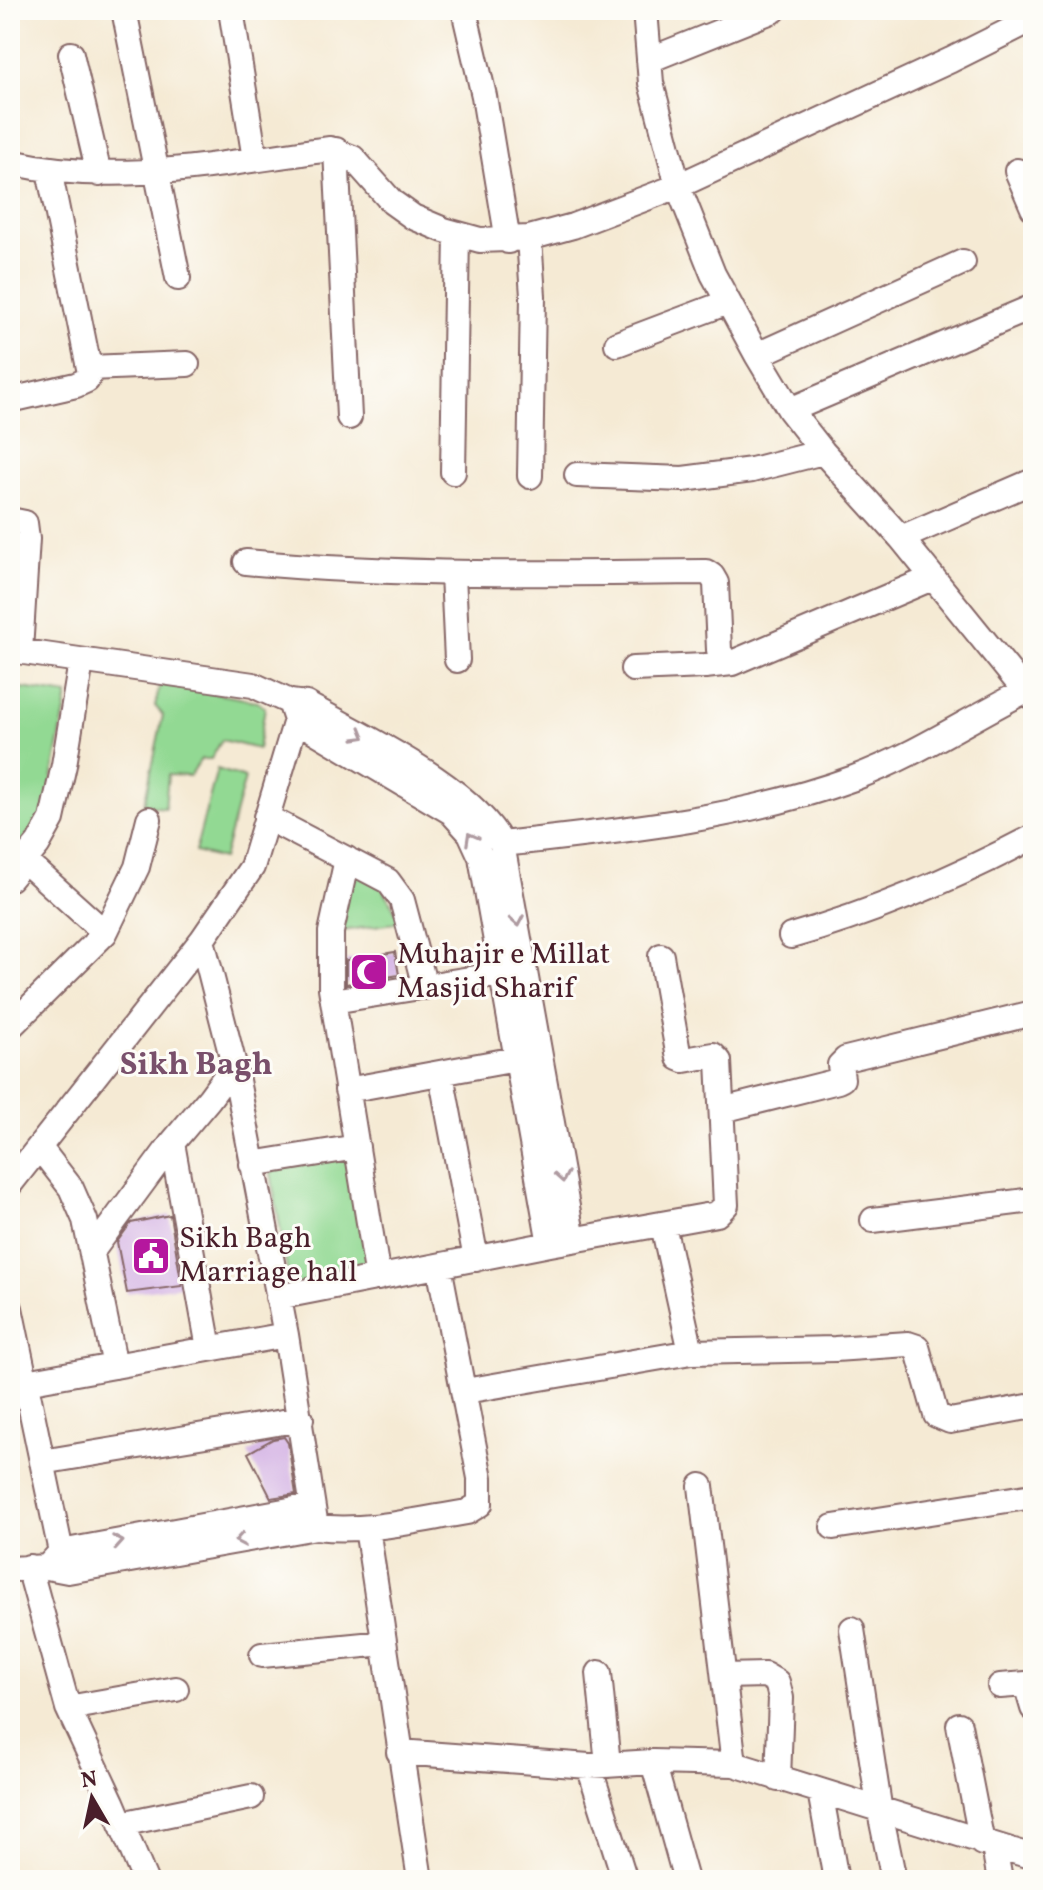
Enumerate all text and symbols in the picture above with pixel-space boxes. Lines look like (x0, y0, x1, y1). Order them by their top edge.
one-way arrow (351, 725, 365, 741)
one-way arrow (466, 832, 481, 847)
one-way arrow (507, 914, 524, 927)
place label: Muhajir e Millat Masjid Sharif (397, 934, 610, 1010)
mosque icon: Muhajir e Millat Masjid Sharif (348, 951, 390, 993)
district label: Sikh Bagh (119, 1044, 273, 1088)
one-way arrow (552, 1170, 569, 1183)
place label: Sikh Bagh Marriage hall (179, 1218, 357, 1294)
public building icon: Sikh Bagh Marriage hall (130, 1235, 172, 1277)
one-way arrow (233, 1531, 246, 1548)
one-way arrow (111, 1534, 125, 1551)
north arrow (52, 1758, 132, 1838)
text: N (79, 1764, 100, 1797)

